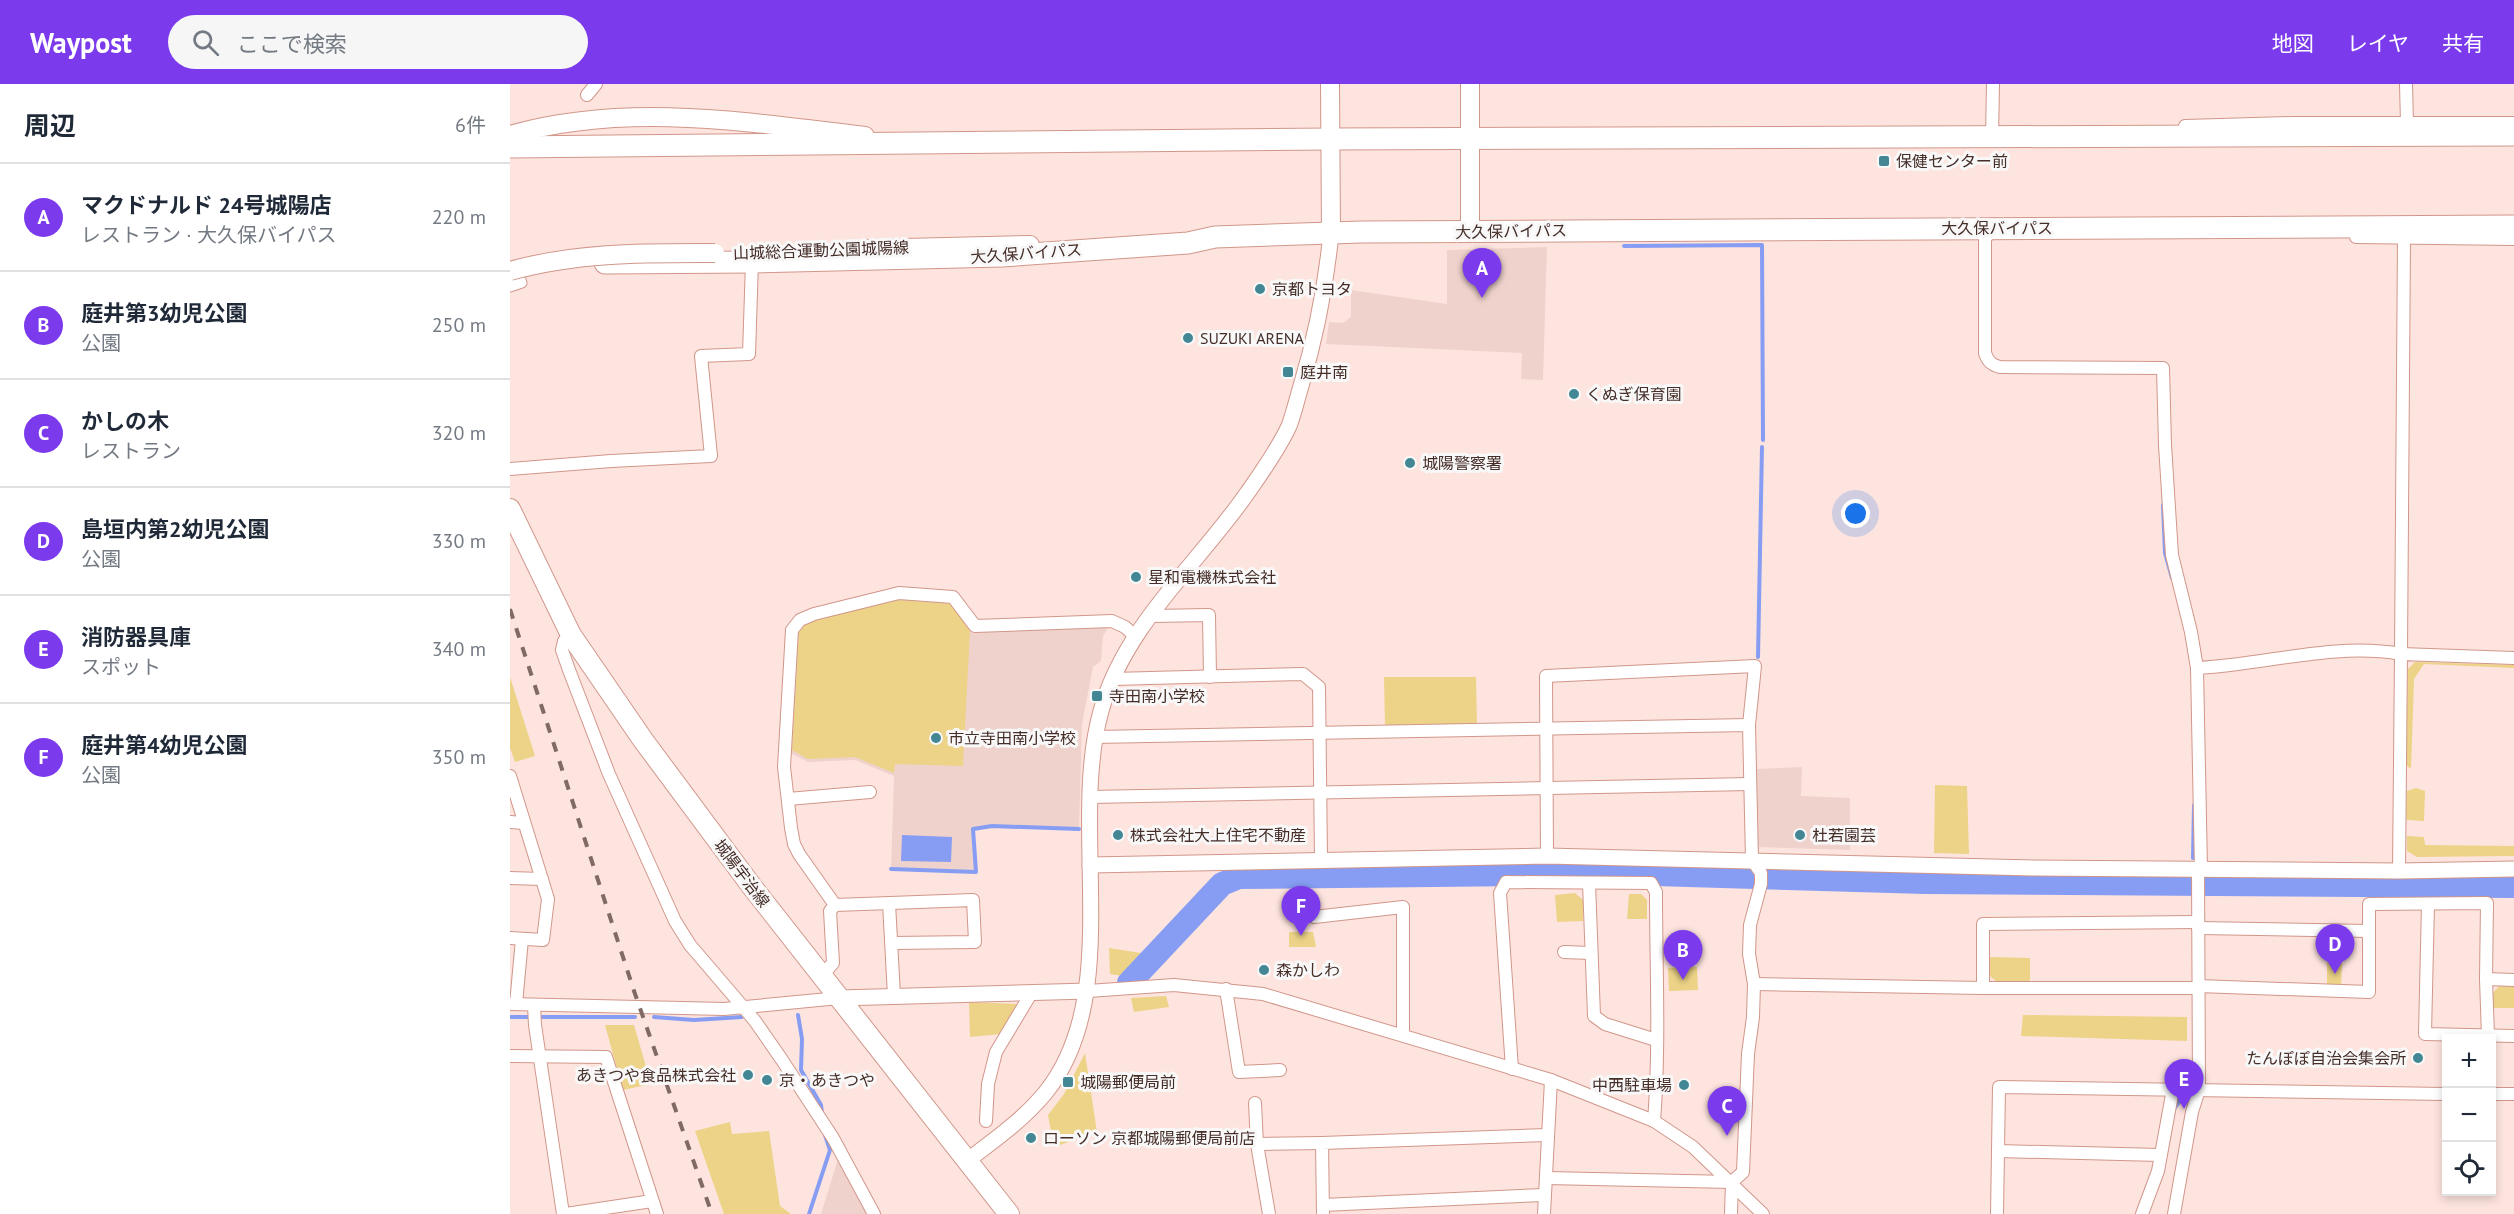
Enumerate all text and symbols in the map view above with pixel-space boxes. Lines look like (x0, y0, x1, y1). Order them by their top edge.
search box (168, 15, 588, 69)
text: Waypost (30, 24, 132, 61)
icon: search (189, 26, 222, 59)
text: ここで検索 (237, 30, 347, 58)
text: 地図 (2272, 30, 2314, 57)
text: レイヤ (2347, 30, 2409, 57)
text: 共有 (2442, 30, 2484, 57)
text: 周辺 (24, 109, 76, 142)
text: 6件 (455, 112, 486, 138)
place label: 保健センター前 (1896, 151, 2008, 171)
marker: 保健センター前 (1877, 154, 1891, 168)
text: マクドナルド 24号城陽店 (81, 191, 332, 219)
text: A (37, 204, 50, 230)
text: 220 m (432, 204, 486, 230)
street label: 大久保バイパス (1941, 218, 2053, 238)
street label: 大久保バイパス (1455, 220, 1567, 242)
text: レストラン · 大久保バイパス (81, 222, 337, 248)
street label: 山城総合運動公園城陽線 (733, 237, 909, 263)
street label: 大久保バイパス (970, 239, 1082, 267)
pin: A (1462, 248, 1502, 298)
place label: 京都トヨタ (1272, 279, 1352, 299)
marker: 京都トヨタ (1253, 282, 1267, 296)
text: 庭井第3幼児公園 (81, 299, 247, 327)
text: B (38, 312, 49, 338)
text: 250 m (432, 312, 486, 338)
place label: SUZUKI ARENA (1200, 328, 1304, 348)
text: 公園 (81, 330, 121, 356)
marker: SUZUKI ARENA (1181, 331, 1195, 345)
place label: 庭井南 (1300, 362, 1348, 382)
marker: 庭井南 (1281, 365, 1295, 379)
place label: くぬぎ保育園 (1586, 384, 1682, 404)
marker: くぬぎ保育園 (1567, 387, 1581, 401)
text: かしの木 (81, 407, 169, 435)
text: C (38, 420, 49, 446)
text: 320 m (432, 420, 486, 446)
text: レストラン (81, 438, 181, 464)
place label: 城陽警察署 (1422, 453, 1502, 473)
marker: 城陽警察署 (1403, 456, 1417, 470)
your location (1841, 499, 1870, 528)
text: 島垣内第2幼児公園 (81, 515, 269, 543)
text: D (37, 528, 50, 554)
text: 330 m (432, 528, 486, 554)
text: 公園 (81, 546, 121, 572)
place label: 星和電機株式会社 (1148, 567, 1276, 587)
marker: 星和電機株式会社 (1129, 570, 1143, 584)
text: 消防器具庫 (81, 623, 191, 651)
text: E (38, 636, 49, 662)
text: 340 m (432, 636, 486, 662)
text: スポット (81, 654, 161, 680)
place label: 寺田南小学校 (1109, 686, 1205, 706)
marker: 寺田南小学校 (1090, 689, 1104, 703)
place label: 市立寺田南小学校 (948, 728, 1076, 748)
text: 庭井第4幼児公園 (81, 731, 247, 759)
marker: 市立寺田南小学校 (929, 731, 943, 745)
text: F (38, 744, 49, 770)
text: 350 m (432, 744, 486, 770)
text: 公園 (81, 762, 121, 788)
place label: 株式会社大上住宅不動産 (1130, 825, 1306, 845)
place label: 杜若園芸 (1812, 825, 1876, 845)
marker: 株式会社大上住宅不動産 (1111, 828, 1125, 842)
marker: 杜若園芸 (1793, 828, 1807, 842)
street label: 城陽宇治線 (710, 835, 774, 911)
pin: F (1282, 886, 1320, 936)
pin: D (2316, 924, 2354, 974)
pin: B (1664, 930, 1702, 980)
place label: 森かしわ (1276, 960, 1340, 980)
marker: 森かしわ (1257, 963, 1271, 977)
map controls (2442, 1034, 2496, 1196)
button: + (2442, 1034, 2496, 1088)
place label: たんぽぽ自治会集会所 (2246, 1048, 2406, 1068)
marker: たんぽぽ自治会集会所 (2411, 1051, 2425, 1065)
pin: E (2164, 1060, 2204, 1109)
place label: あきつや食品株式会社 (576, 1065, 736, 1085)
marker: あきつや食品株式会社 (741, 1068, 755, 1082)
place label: 京・あきつや (779, 1070, 875, 1090)
place label: 城陽郵便局前 (1080, 1072, 1176, 1092)
marker: 京・あきつや (760, 1073, 774, 1087)
marker: 城陽郵便局前 (1061, 1075, 1075, 1089)
place label: 中西駐車場 (1592, 1075, 1672, 1095)
marker: 中西駐車場 (1677, 1078, 1691, 1092)
pin: C (1708, 1086, 1746, 1136)
button: − (2442, 1088, 2496, 1142)
place label: ローソン 京都城陽郵便局前店 (1043, 1128, 1255, 1148)
marker: ローソン 京都城陽郵便局前店 (1024, 1131, 1038, 1145)
button: locate (2442, 1142, 2496, 1196)

